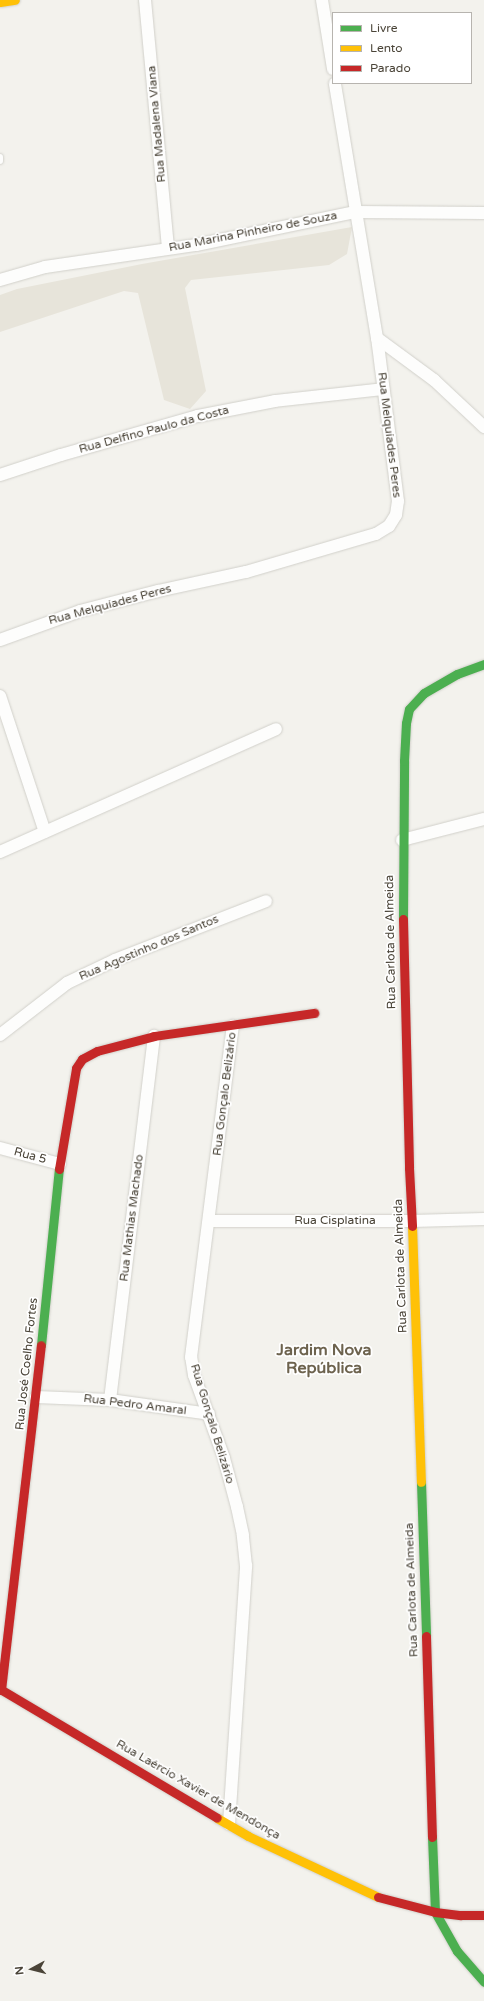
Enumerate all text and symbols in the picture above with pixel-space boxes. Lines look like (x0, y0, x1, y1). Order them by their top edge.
legend (332, 12, 472, 84)
text: Livre (370, 21, 397, 35)
text: Lento (370, 41, 403, 55)
text: Parado (370, 61, 411, 75)
street label: Rua Madalena Viana (145, 65, 169, 183)
street label: Rua Marina Pinheiro de Souza (168, 209, 338, 255)
street label: Rua Melquíades Peres (374, 371, 404, 499)
street label: Rua Delfino Paulo da Costa (77, 403, 231, 457)
street label: Rua Melquíades Peres (47, 582, 173, 628)
street label: Rua Carlota de Almeida (383, 875, 399, 1009)
street label: Rua Agostinho dos Santos (77, 912, 221, 984)
street label: Rua Gonçalo Belizário (210, 1031, 240, 1157)
street label: Rua 5 (12, 1145, 48, 1167)
street label: Rua Mathias Machado (117, 1154, 147, 1282)
street label: Rua Carlota de Almeida (391, 1199, 411, 1333)
street label: Rua Cisplatina (294, 1214, 376, 1228)
street label: Rua José Coelho Fortes (13, 1297, 41, 1431)
district label: Jardim Nova República (277, 1340, 371, 1378)
street label: Rua Gonçalo Belizário (187, 1362, 237, 1486)
street label: Rua Pedro Amaral (83, 1392, 187, 1418)
street label: Rua Carlota de Almeida (402, 1523, 422, 1657)
street label: Rua Laércio Xavier de Mendonça (113, 1737, 283, 1843)
north arrow (12, 1949, 52, 1989)
text: N (13, 1965, 27, 1976)

